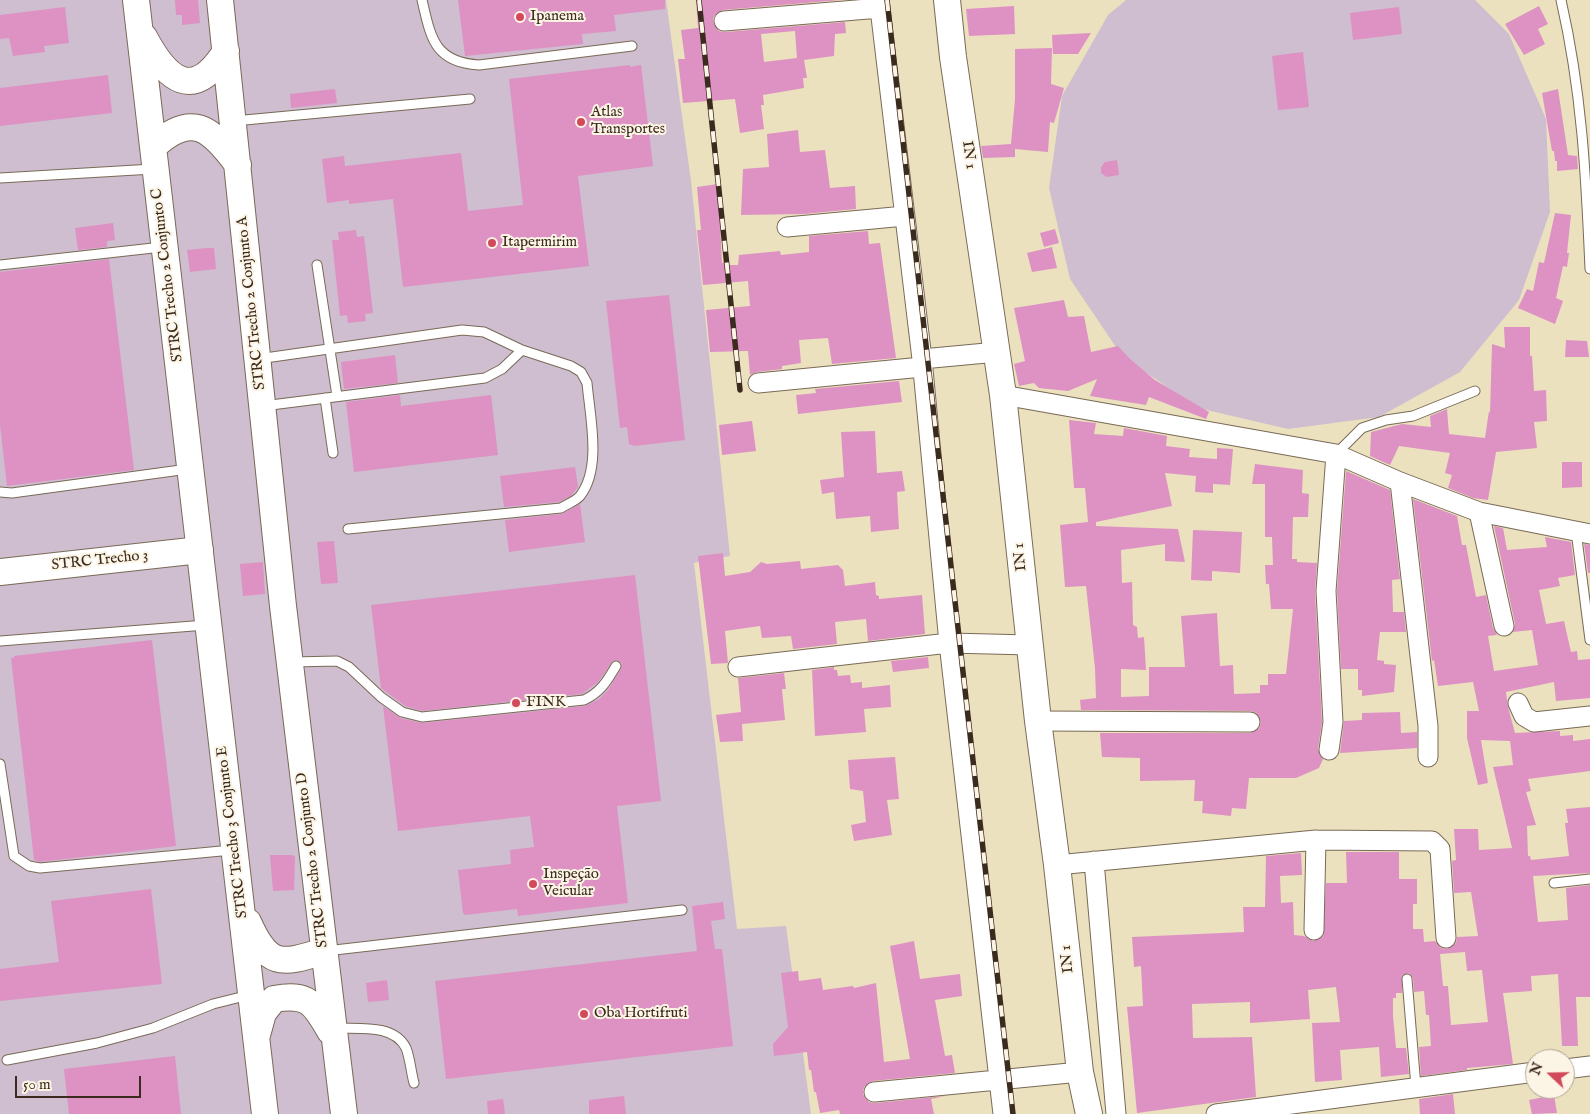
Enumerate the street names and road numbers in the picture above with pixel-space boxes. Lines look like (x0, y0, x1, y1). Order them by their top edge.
street label: IN 1 (957, 140, 979, 170)
street label: STRC Trecho 2 Conjunto C (148, 187, 188, 363)
street label: STRC Trecho 2 Conjunto A (234, 215, 270, 391)
street label: IN 1 (1011, 542, 1031, 572)
street label: STRC Trecho 3 (51, 547, 149, 575)
street label: STRC Trecho 3 Conjunto E (214, 745, 252, 919)
street label: STRC Trecho 2 Conjunto D (293, 771, 333, 949)
street label: IN 1 (1058, 944, 1078, 974)

